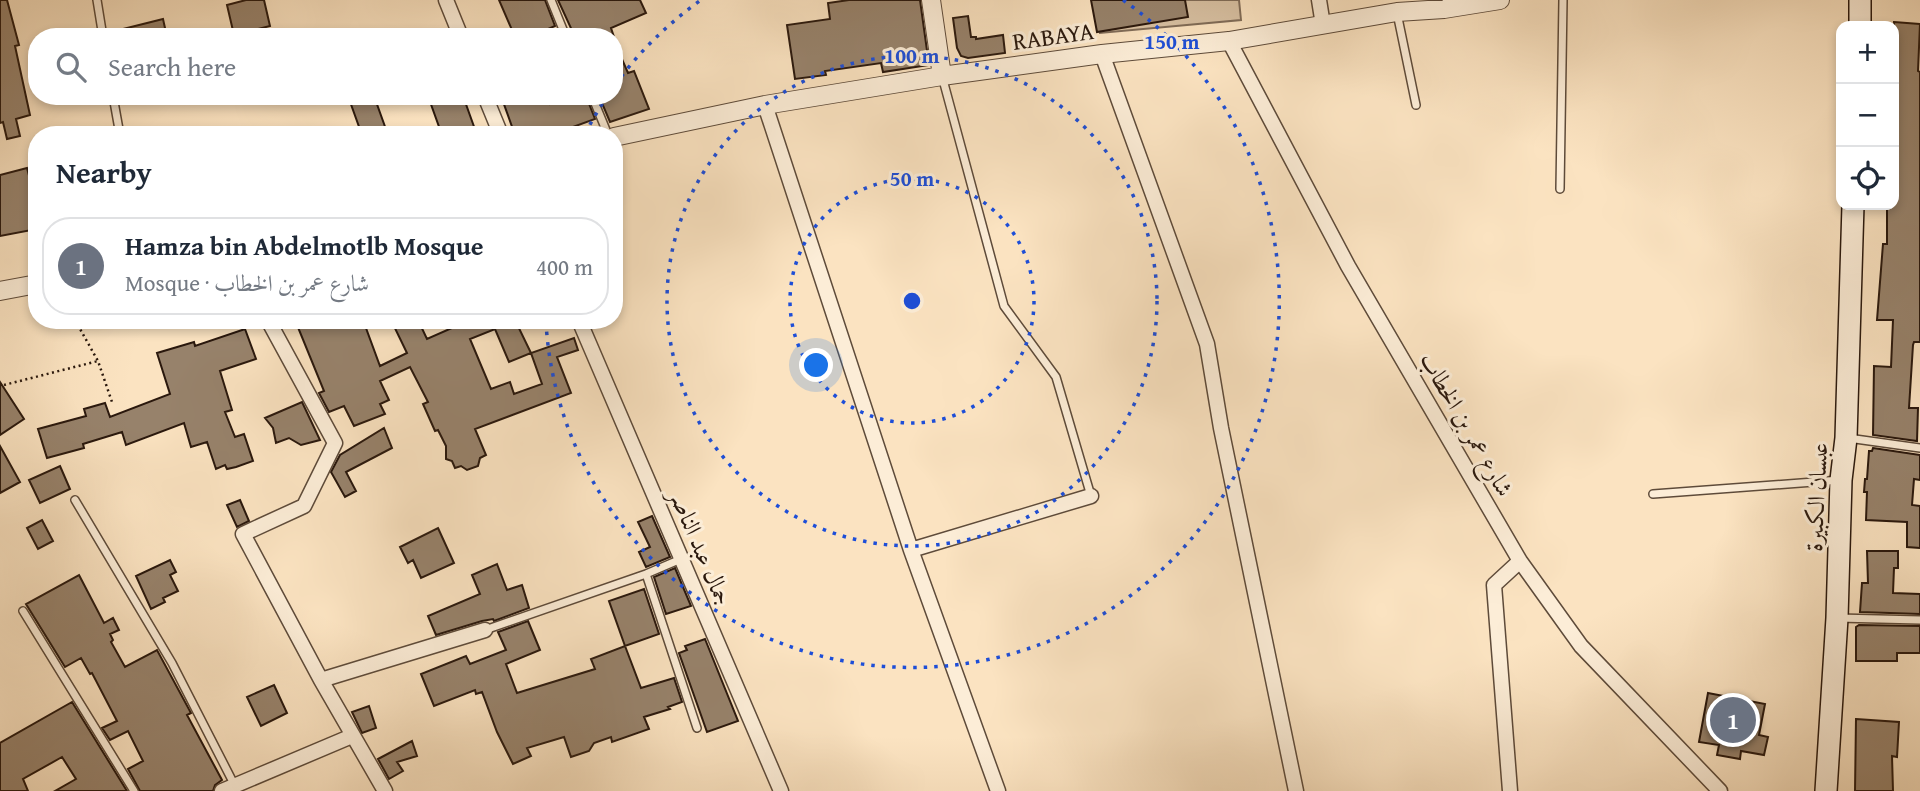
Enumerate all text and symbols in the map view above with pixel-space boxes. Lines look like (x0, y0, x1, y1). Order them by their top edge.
street label: RABAYA (1010, 13, 1096, 59)
map controls (1836, 21, 1899, 210)
button: + (1836, 21, 1899, 84)
text: 150 m (1144, 26, 1200, 57)
search box (28, 28, 623, 105)
text: 100 m (884, 40, 940, 71)
text: Search here (108, 47, 236, 86)
icon: search (52, 48, 90, 86)
button: − (1836, 84, 1899, 147)
button: locate (1836, 147, 1899, 210)
text: Nearby (56, 150, 152, 194)
text: 50 m (890, 163, 934, 194)
text: Hamza bin Abdelmotlb Mosque (125, 226, 484, 265)
text: 1 (75, 250, 87, 283)
text: 400 m (536, 250, 593, 283)
text: Mosque · شارع عمر بن الخطاب (125, 266, 369, 299)
centre of rings (900, 289, 924, 313)
street label: شارع عمر بن الخطاب (1409, 345, 1523, 504)
your location (799, 348, 833, 382)
street label: عبسان الكبيرة (1796, 442, 1836, 552)
street label: جمال عبد الناصر (660, 481, 741, 611)
pin: 1 (1710, 694, 1756, 746)

